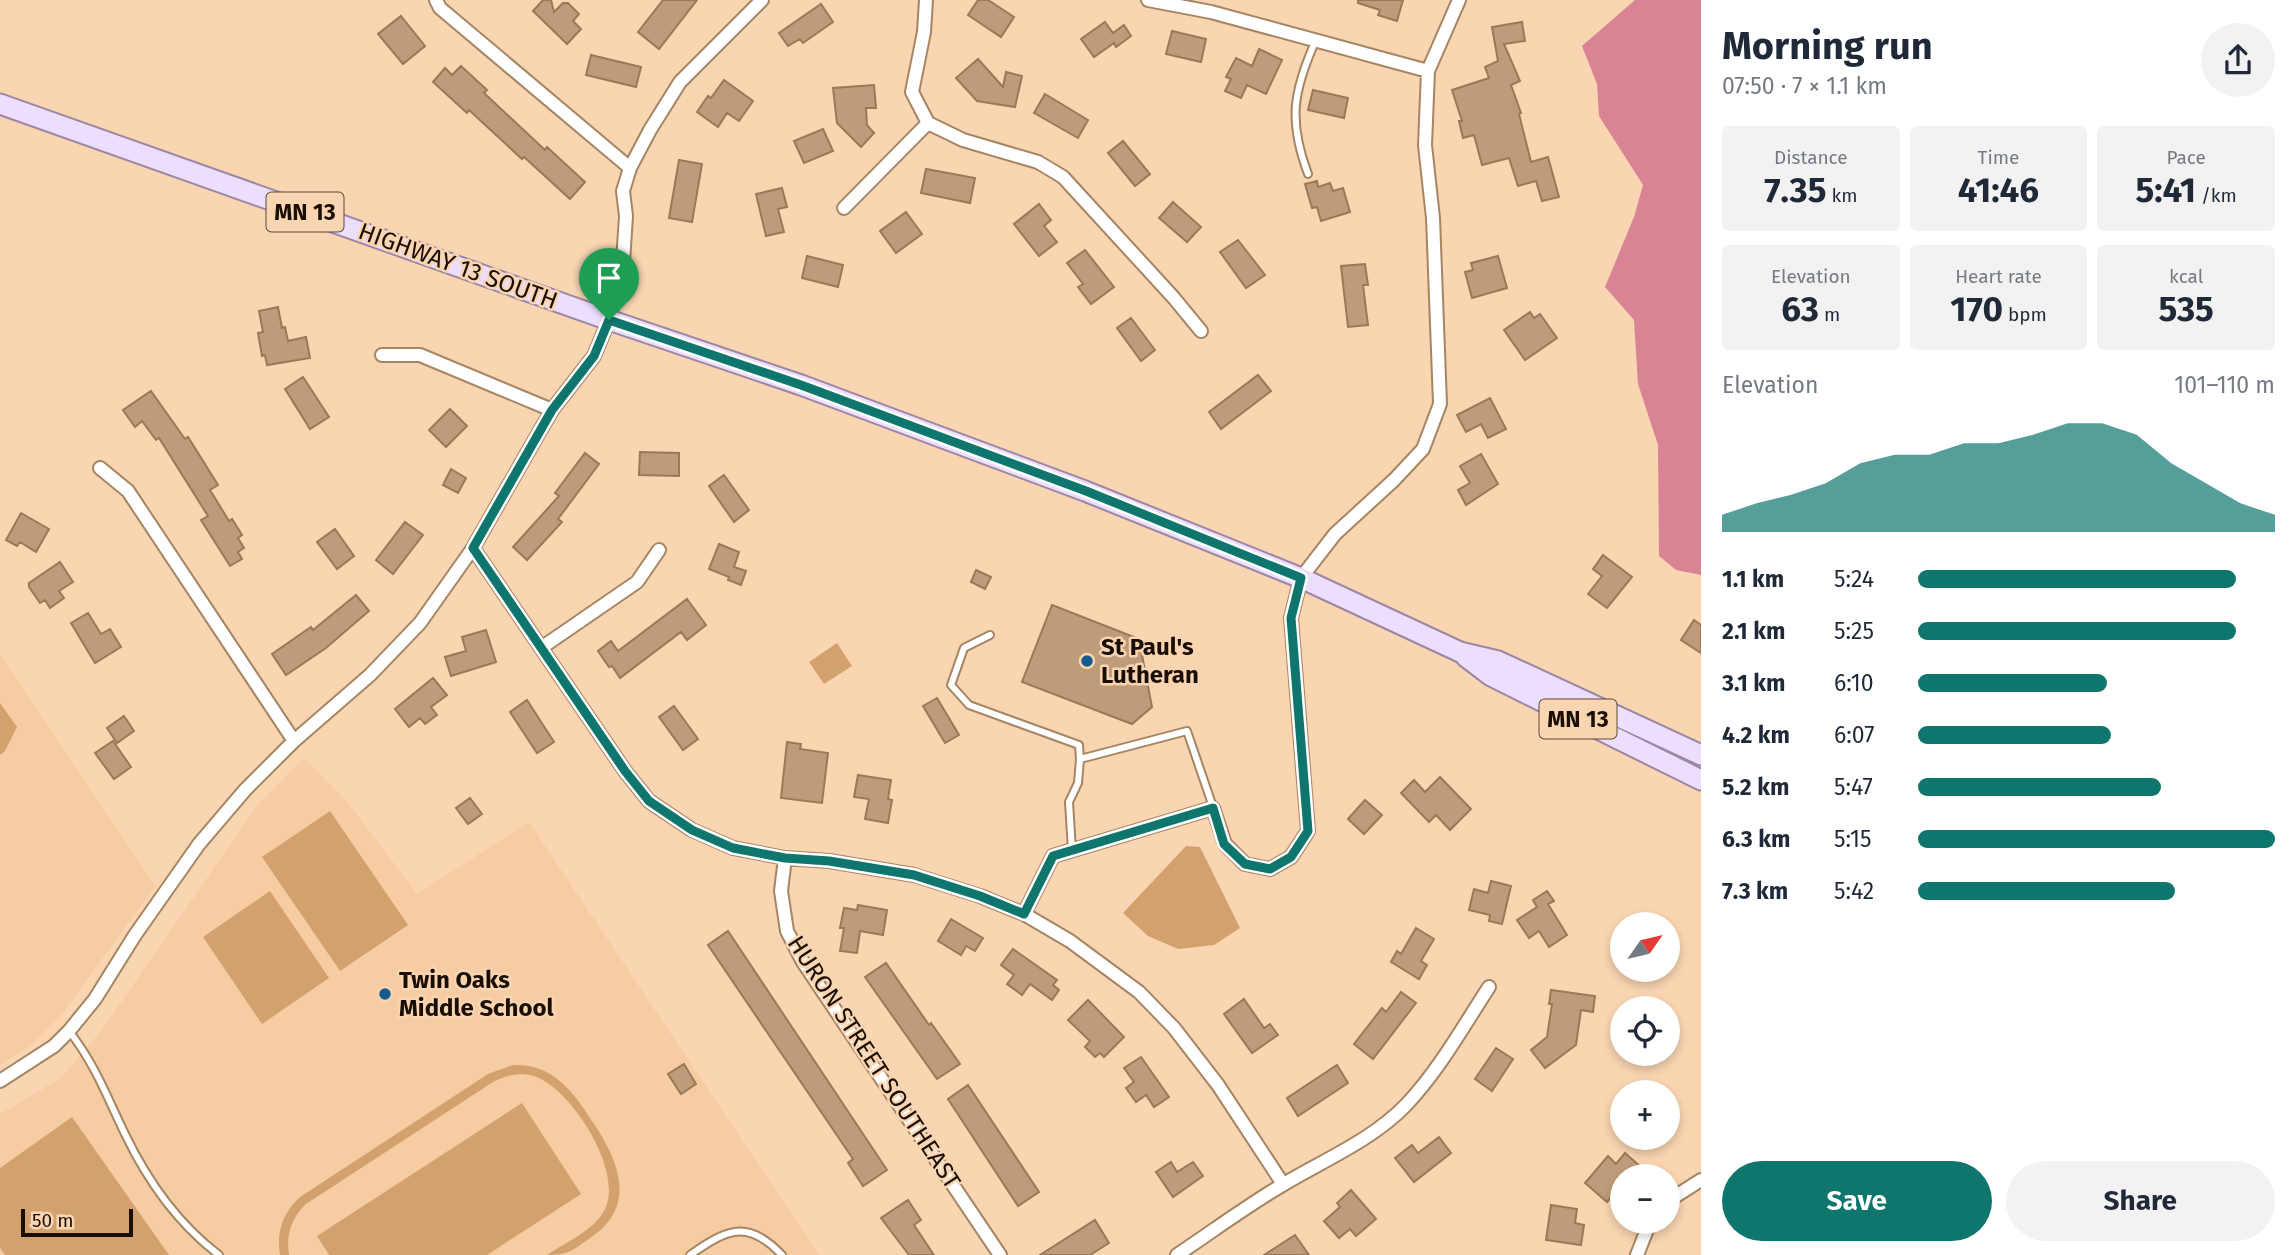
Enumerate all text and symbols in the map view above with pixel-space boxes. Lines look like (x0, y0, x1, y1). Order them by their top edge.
text: Morning run (1722, 23, 1933, 69)
button: share (2201, 23, 2275, 97)
text: 07:50 · 7 × 1.1 km (1722, 72, 1887, 100)
text: Distance (1774, 146, 1848, 169)
text: Time (1978, 146, 2019, 169)
text: Pace (2166, 146, 2206, 169)
text: 7.35 (1764, 169, 1826, 211)
text: 41:46 (1958, 169, 2039, 211)
text: 5:41 (2135, 169, 2196, 211)
text: km (1826, 184, 1858, 207)
text: /km (2196, 184, 2237, 207)
road number: MN 13 (266, 192, 344, 232)
street label: HIGHWAY 13 SOUTH (355, 217, 561, 315)
pin (579, 248, 639, 320)
icon: arrive (590, 259, 628, 297)
text: Elevation (1771, 265, 1851, 288)
text: Heart rate (1955, 265, 2042, 288)
text: kcal (2169, 265, 2203, 288)
text: 63 (1781, 288, 1819, 330)
text: 170 (1950, 288, 2003, 330)
text: 535 (2158, 288, 2214, 330)
text: m (1819, 303, 1840, 326)
text: bpm (2003, 303, 2047, 326)
text: Elevation (1722, 371, 1818, 399)
text: 101–110 m (2174, 371, 2275, 399)
text: 1.1 km (1722, 565, 1784, 593)
text: 5:24 (1834, 565, 1874, 593)
text: 2.1 km (1722, 617, 1785, 645)
text: 5:25 (1834, 617, 1874, 645)
place label: St Paul's Lutheran (1101, 633, 1199, 689)
marker: St Paul's Lutheran (1079, 653, 1095, 669)
text: 3.1 km (1722, 669, 1785, 697)
text: 6:10 (1834, 669, 1874, 697)
road number: MN 13 (1540, 699, 1616, 738)
text: 4.2 km (1722, 721, 1790, 749)
text: 6:07 (1834, 721, 1874, 749)
text: 5.2 km (1722, 773, 1789, 801)
text: 5:47 (1834, 773, 1873, 801)
text: 6.3 km (1722, 825, 1790, 853)
text: 5:15 (1834, 825, 1872, 853)
text: 7.3 km (1722, 877, 1788, 905)
text: 5:42 (1834, 877, 1874, 905)
north arrow (1610, 912, 1680, 982)
map controls (1610, 912, 1680, 1234)
street label: HURON STREET SOUTHEAST (782, 930, 967, 1194)
place label: Twin Oaks Middle School (399, 966, 554, 1022)
marker: Twin Oaks Middle School (377, 986, 393, 1002)
button: locate (1610, 996, 1680, 1066)
button: + (1610, 1080, 1680, 1150)
button: Save (1722, 1161, 1992, 1241)
button: Share (2006, 1161, 2275, 1241)
button: − (1610, 1164, 1680, 1234)
scale bar (21, 1206, 133, 1238)
text: 50 m (32, 1209, 73, 1232)

